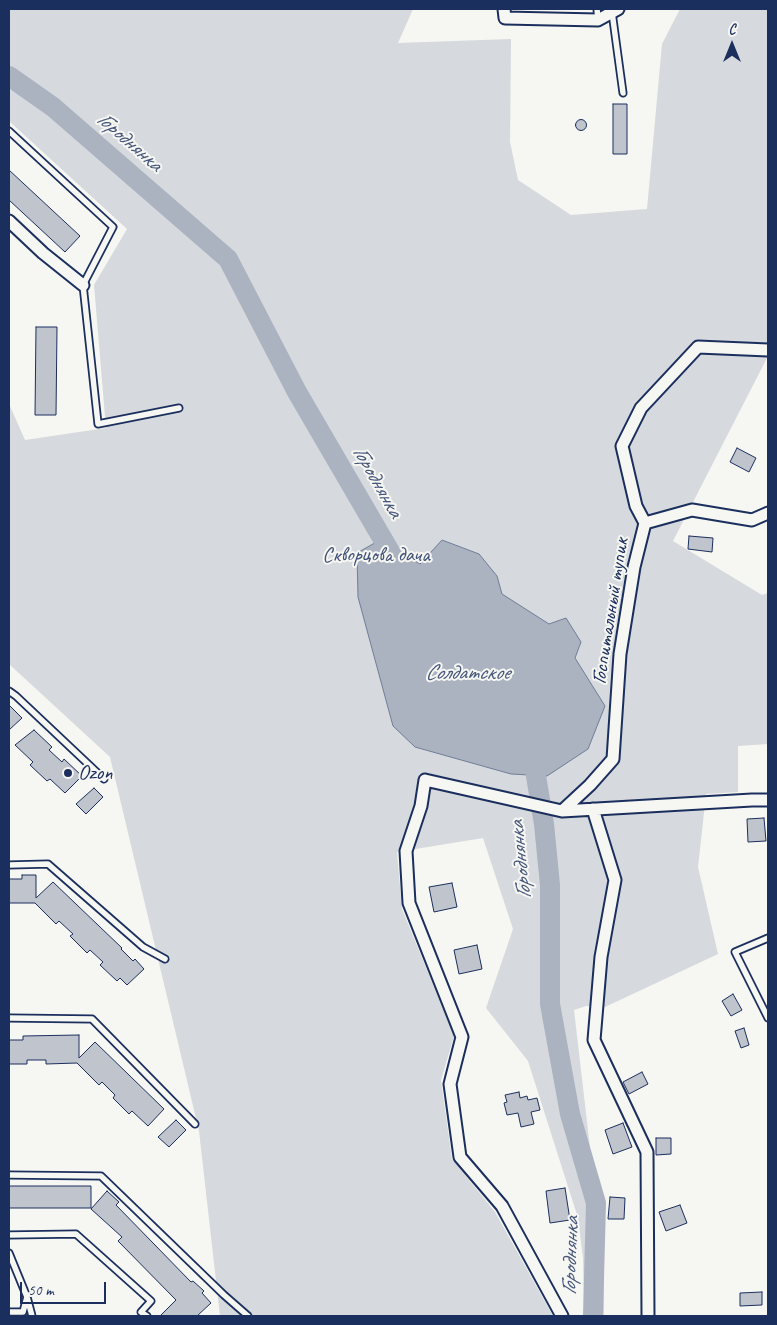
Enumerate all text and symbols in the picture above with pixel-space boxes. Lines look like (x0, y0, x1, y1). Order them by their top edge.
north arrow (707, 20, 757, 70)
text: С (729, 21, 735, 38)
water label: Городнянка (91, 106, 167, 178)
water label: Городнянка (346, 441, 408, 523)
street label: Госпитальный тупик (587, 536, 635, 686)
park label: Скворцова дача (322, 542, 430, 568)
water label: Солдатское (425, 660, 509, 686)
place label: Ozon (78, 760, 113, 786)
marker: Ozon (62, 767, 74, 779)
water label: Городнянка (504, 820, 538, 900)
water label: Городнянка (556, 1216, 586, 1296)
scale bar (22, 1272, 109, 1304)
text: 50 m (28, 1281, 54, 1300)

